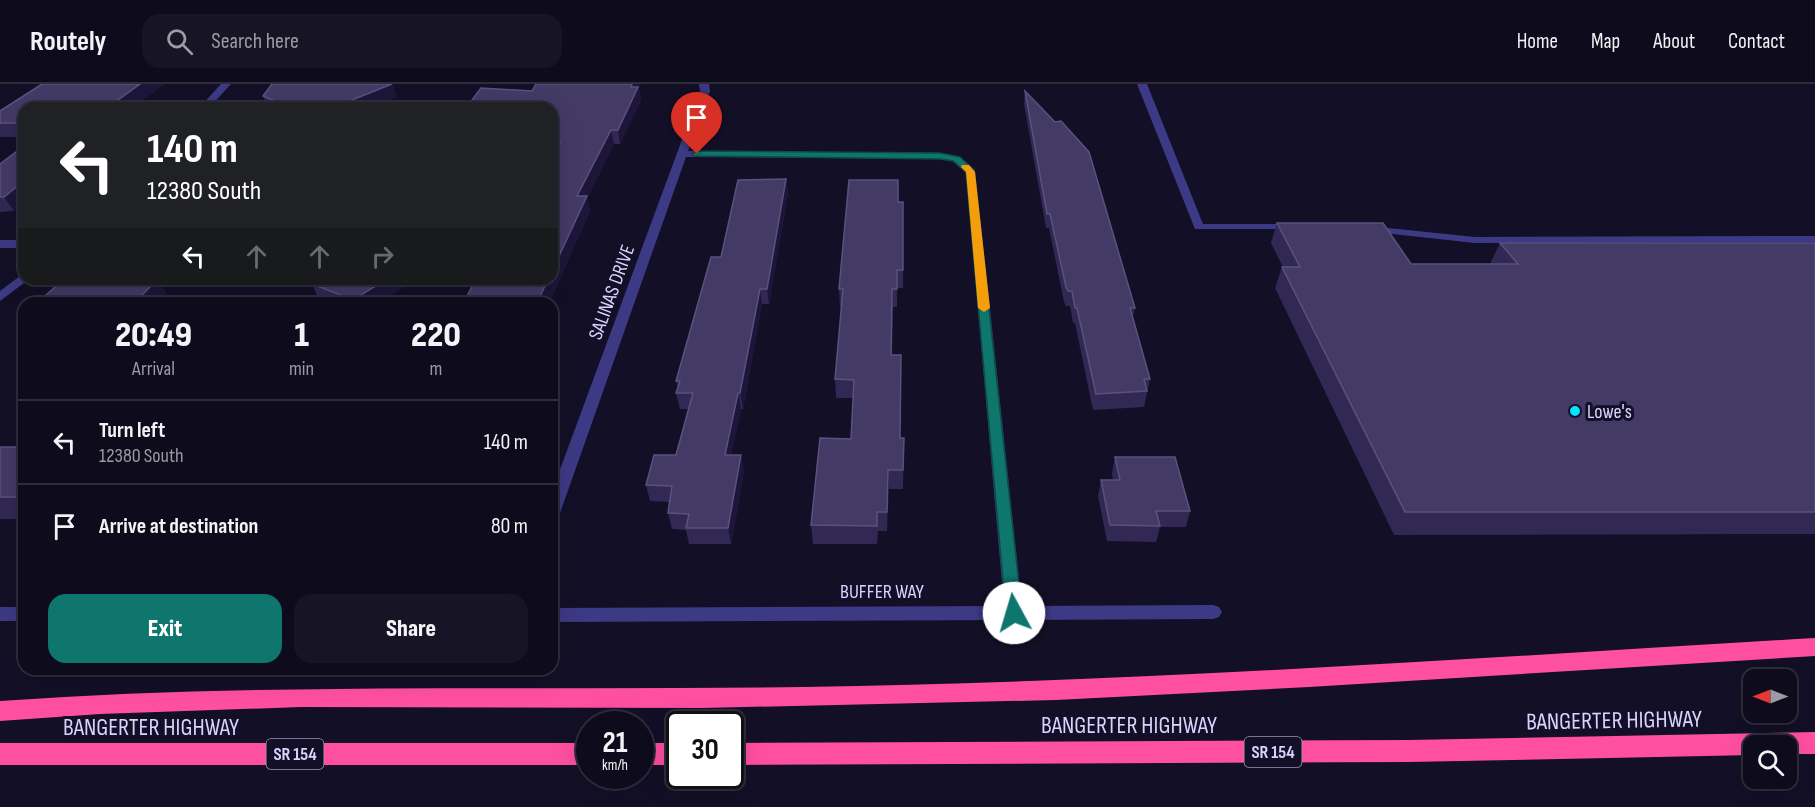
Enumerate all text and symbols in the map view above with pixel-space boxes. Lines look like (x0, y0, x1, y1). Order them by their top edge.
search box (142, 14, 562, 68)
text: Routely (30, 25, 106, 58)
icon: search (163, 25, 196, 58)
text: Search here (211, 28, 299, 55)
text: Home (1517, 29, 1558, 54)
text: Map (1591, 29, 1620, 54)
text: About (1653, 29, 1695, 54)
text: Contact (1728, 29, 1785, 54)
pin (671, 92, 722, 154)
icon: arrive (680, 101, 713, 134)
text: 140 m (147, 124, 238, 175)
icon: left (48, 126, 126, 204)
text: 12380 South (147, 175, 261, 207)
icon: left (177, 240, 210, 273)
icon: ahead (240, 240, 273, 273)
icon: ahead (303, 240, 336, 273)
icon: right (366, 240, 399, 273)
street label: SALINAS DRIVE (584, 242, 640, 343)
text: 20:49 (115, 314, 192, 357)
text: 1 (294, 314, 309, 357)
text: 220 (411, 314, 461, 357)
text: Arrival (132, 357, 175, 381)
text: min (289, 357, 314, 381)
text: m (430, 357, 442, 381)
place label: Lowe's (1587, 400, 1632, 424)
marker: Lowe's (1568, 404, 1582, 418)
text: Turn left (99, 417, 165, 444)
icon: left (48, 426, 81, 459)
text: 140 m (484, 429, 528, 456)
text: 12380 South (99, 444, 184, 468)
icon: arrive (48, 510, 81, 543)
text: Arrive at destination (99, 513, 258, 540)
text: 80 m (491, 513, 528, 540)
street label: BUFFER WAY (840, 580, 925, 604)
position arrow (982, 581, 1046, 645)
button: Exit (48, 594, 282, 663)
button: Share (294, 594, 528, 663)
north arrow (1743, 669, 1797, 723)
map controls (1743, 669, 1797, 789)
street label: BANGERTER HIGHWAY (1526, 704, 1702, 737)
speed limit sign: 30 (666, 711, 744, 789)
street label: BANGERTER HIGHWAY (1041, 711, 1217, 740)
street label: BANGERTER HIGHWAY (63, 713, 239, 742)
text: 21 (603, 725, 627, 761)
button: search (1743, 735, 1797, 789)
road number: SR 154 (1244, 737, 1302, 767)
road number: SR 154 (266, 739, 324, 769)
text: km/h (602, 756, 628, 775)

